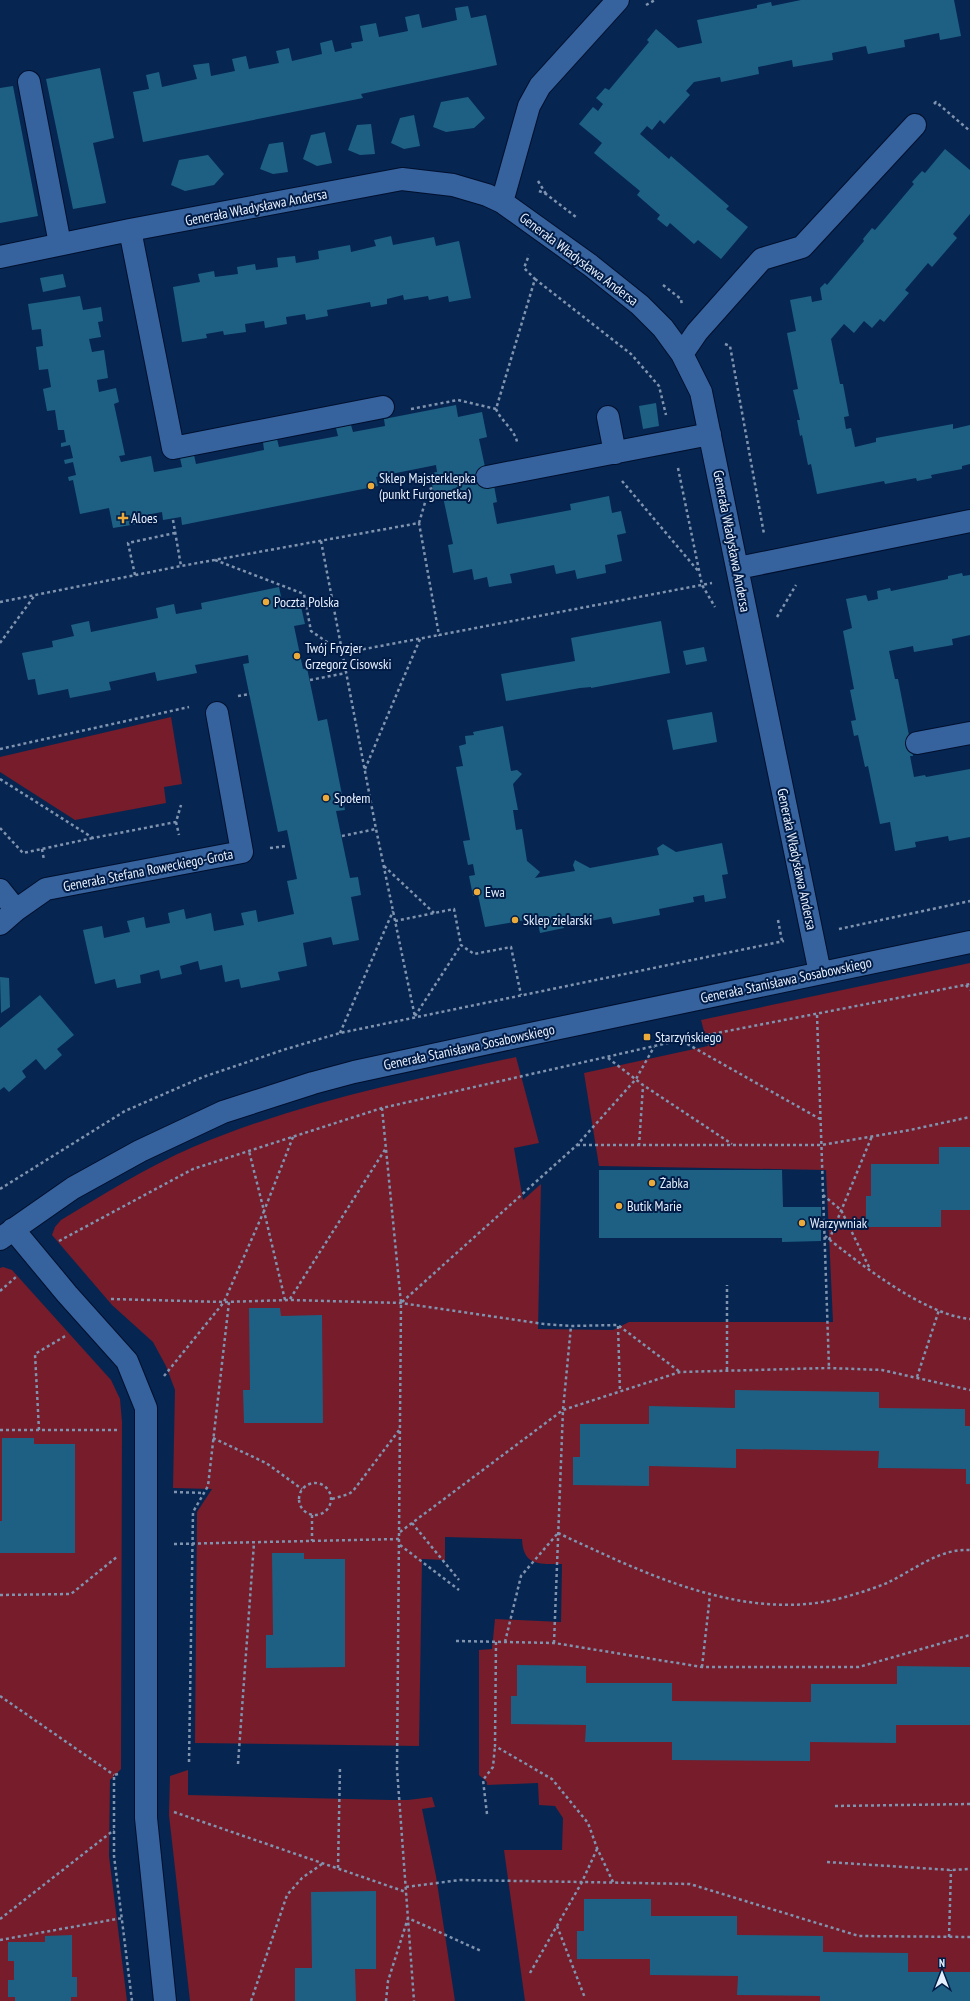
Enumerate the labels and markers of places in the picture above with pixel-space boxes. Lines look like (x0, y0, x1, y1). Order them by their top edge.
place label: Sklep Majsterklepka (punkt Furgonetka) (379, 469, 476, 503)
marker: Sklep Majsterklepka (punkt Furgonetka) (366, 481, 376, 491)
place label: Aloes (131, 509, 158, 527)
marker: Aloes (118, 513, 128, 523)
place label: Poczta Polska (274, 593, 339, 611)
marker: Poczta Polska (261, 597, 271, 607)
place label: Twój Fryzjer Grzegorz Cisowski (305, 639, 391, 673)
marker: Twój Fryzjer Grzegorz Cisowski (292, 651, 302, 661)
place label: Społem (334, 789, 370, 807)
marker: Społem (321, 793, 331, 803)
place label: Ewa (485, 883, 505, 901)
marker: Ewa (472, 887, 482, 897)
place label: Sklep zielarski (523, 911, 592, 929)
marker: Sklep zielarski (510, 915, 520, 925)
place label: Starzyńskiego (655, 1028, 722, 1046)
marker: Starzyńskiego (642, 1032, 652, 1042)
place label: Żabka (660, 1174, 689, 1192)
marker: Żabka (647, 1178, 657, 1188)
place label: Butik Marie (627, 1197, 682, 1215)
marker: Butik Marie (614, 1201, 624, 1211)
place label: Warzywniak (810, 1214, 868, 1232)
marker: Warzywniak (797, 1218, 807, 1228)

